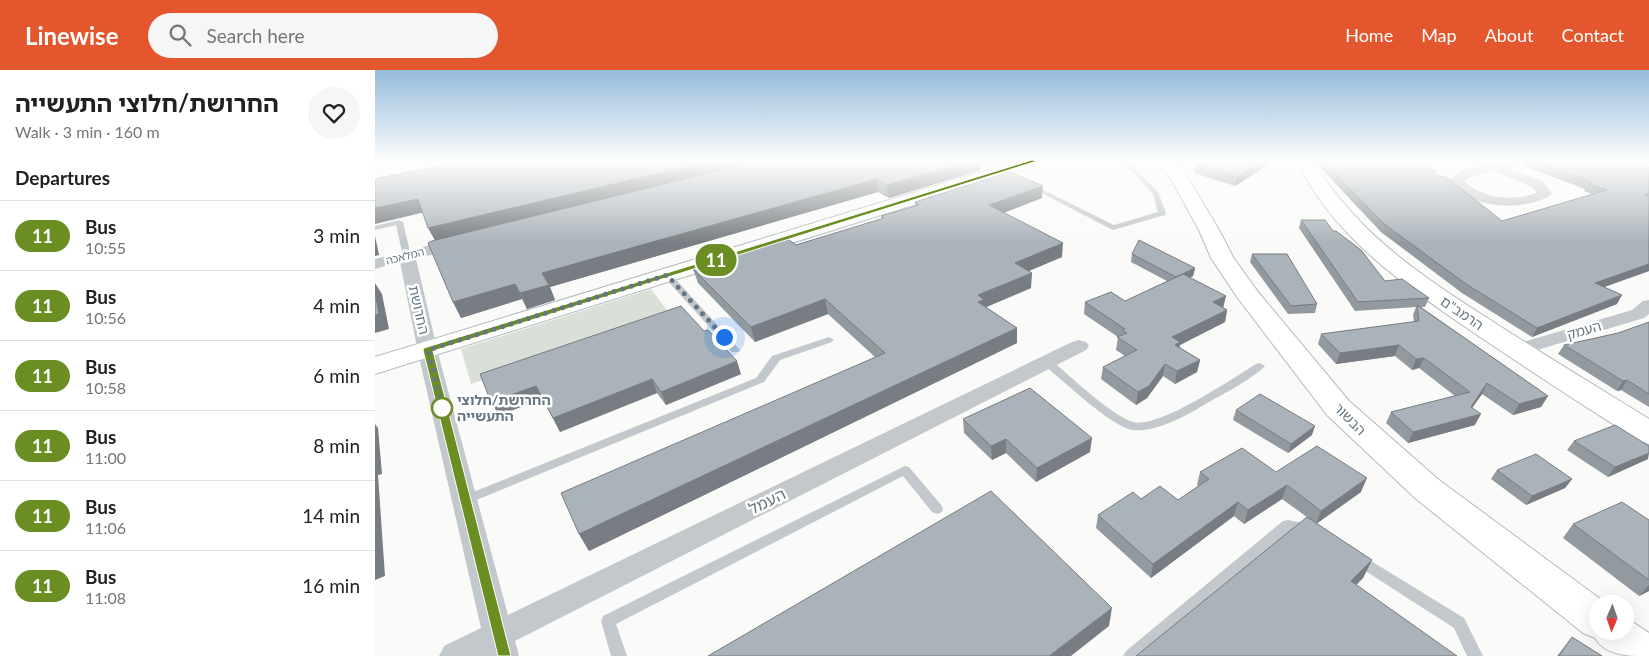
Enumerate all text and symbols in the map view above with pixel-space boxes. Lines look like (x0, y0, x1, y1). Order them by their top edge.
search box (148, 13, 498, 58)
text: Linewise (25, 21, 118, 50)
icon: search (166, 21, 194, 49)
text: Search here (206, 24, 304, 47)
text: Home (1345, 24, 1393, 46)
text: Map (1421, 24, 1457, 46)
text: About (1485, 24, 1534, 46)
text: Contact (1562, 24, 1624, 46)
button: heart (308, 87, 360, 139)
text: החרושת/חלוצי התעשייה (15, 88, 279, 117)
text: Walk · 3 min · 160 m (15, 122, 160, 141)
text: Departures (15, 166, 110, 189)
text: Bus (85, 215, 116, 238)
text: 3 min (313, 224, 360, 247)
text: 11 (32, 225, 53, 247)
text: 10:55 (85, 238, 126, 257)
street label: המלאכה (384, 244, 426, 267)
line badge: 11 (693, 244, 739, 276)
text: 11 (706, 249, 726, 271)
street label: החרושת (406, 284, 433, 336)
text: Bus (85, 285, 116, 308)
street label: הרמב"ם (1438, 292, 1487, 333)
text: 4 min (313, 294, 360, 317)
text: 11 (32, 295, 53, 317)
text: 10:56 (85, 308, 126, 327)
street label: העמק (1565, 317, 1603, 343)
your location (712, 325, 737, 350)
text: Bus (85, 355, 116, 378)
text: 6 min (313, 364, 360, 387)
text: 11 (32, 365, 53, 387)
text: 10:58 (85, 378, 126, 397)
place label: החרושת/חלוצי התעשייה (457, 391, 551, 424)
marker: החרושת/חלוצי התעשייה (431, 397, 453, 419)
street label: הבשור (1331, 399, 1370, 438)
text: Bus (85, 425, 116, 448)
text: 8 min (313, 434, 360, 457)
text: 11 (32, 435, 53, 457)
text: 11:00 (85, 448, 126, 467)
street label: העמל (745, 484, 788, 518)
text: Bus (85, 495, 116, 518)
text: 14 min (302, 504, 360, 527)
text: 11 (32, 505, 53, 527)
text: 11:06 (85, 518, 126, 537)
text: Bus (85, 565, 116, 588)
text: 16 min (302, 574, 360, 597)
text: 11 (32, 575, 53, 597)
text: 11:08 (85, 588, 126, 607)
north arrow (1589, 595, 1634, 640)
map controls (1589, 595, 1634, 640)

